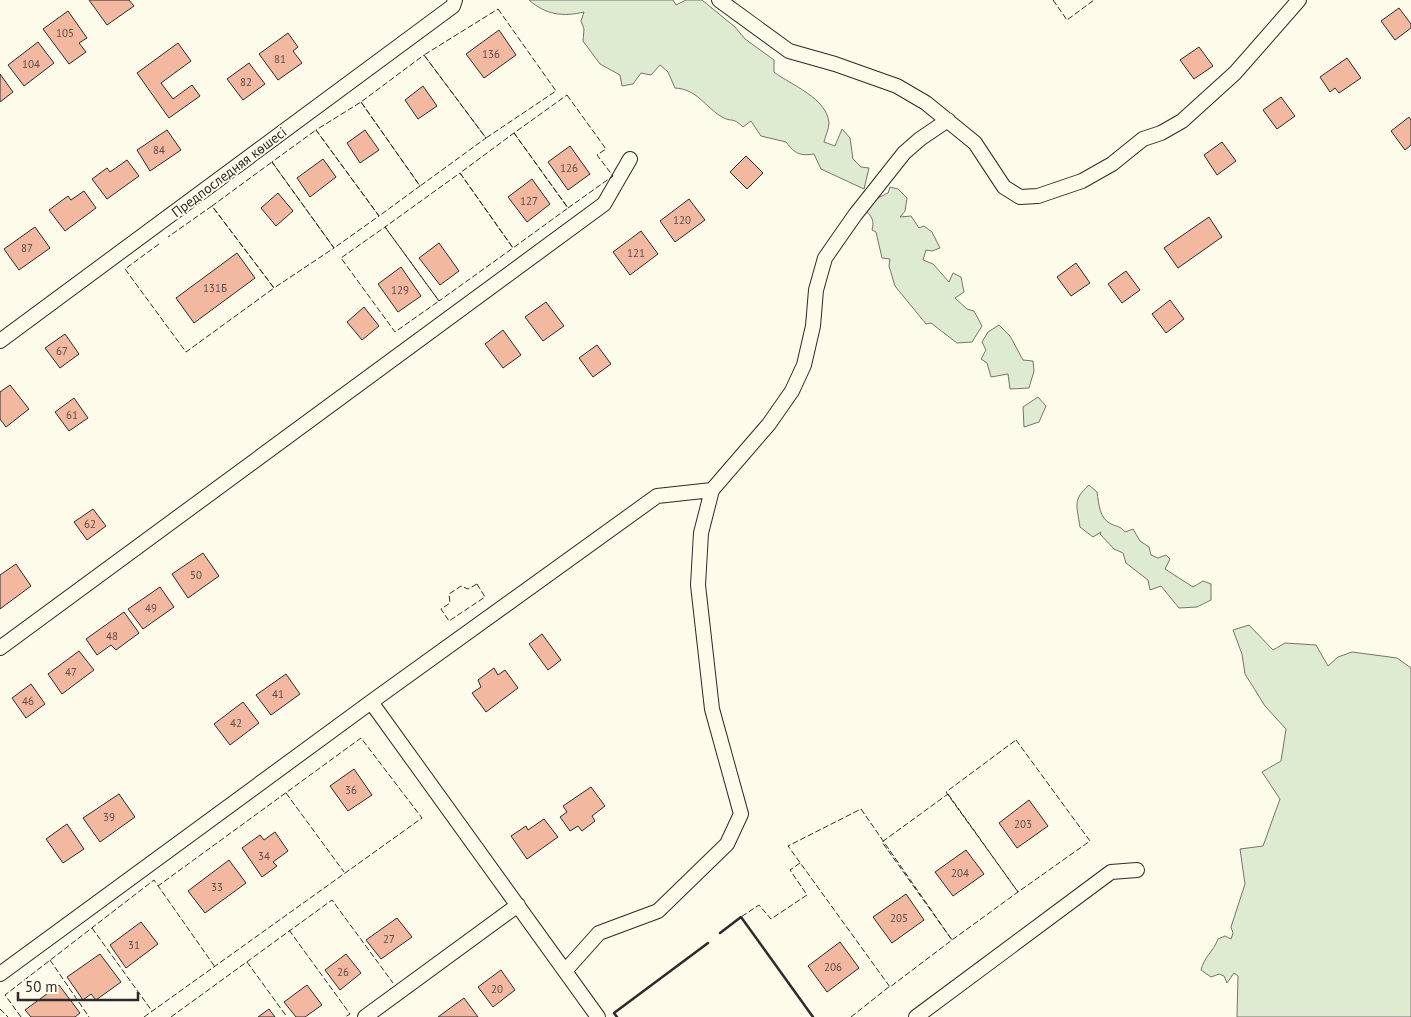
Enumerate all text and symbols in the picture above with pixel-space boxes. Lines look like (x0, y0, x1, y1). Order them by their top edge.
house number: 105 (56, 26, 74, 40)
house number: 136 (482, 47, 500, 61)
house number: 81 (274, 52, 286, 66)
house number: 104 (22, 57, 40, 71)
house number: 82 (240, 75, 252, 89)
street label: Предпоследняя көшесі (168, 123, 290, 221)
house number: 84 (153, 143, 165, 157)
house number: 126 (560, 161, 578, 175)
house number: 127 (520, 194, 538, 208)
house number: 120 (673, 213, 691, 227)
house number: 87 (21, 241, 33, 255)
house number: 121 (627, 246, 645, 260)
house number: 131Б (203, 281, 227, 295)
house number: 129 (391, 283, 409, 297)
house number: 67 (56, 344, 68, 358)
house number: 61 (66, 408, 78, 422)
house number: 62 (84, 517, 96, 531)
house number: 50 (190, 568, 202, 582)
house number: 49 (145, 601, 157, 615)
house number: 48 (106, 629, 118, 643)
house number: 47 (65, 665, 77, 679)
house number: 41 (272, 687, 284, 701)
house number: 46 (22, 694, 34, 708)
house number: 42 (230, 716, 242, 730)
house number: 36 (345, 783, 357, 797)
house number: 39 (103, 810, 115, 824)
house number: 203 (1014, 817, 1032, 831)
house number: 34 (258, 849, 270, 863)
house number: 204 (951, 866, 969, 880)
house number: 33 (211, 880, 223, 894)
house number: 205 (890, 911, 908, 925)
house number: 27 (383, 932, 395, 946)
house number: 31 (128, 938, 140, 952)
house number: 206 (824, 960, 842, 974)
house number: 26 (337, 965, 349, 979)
scale bar (18, 970, 138, 1002)
text: 50 m (25, 977, 58, 996)
house number: 20 (491, 982, 503, 996)

